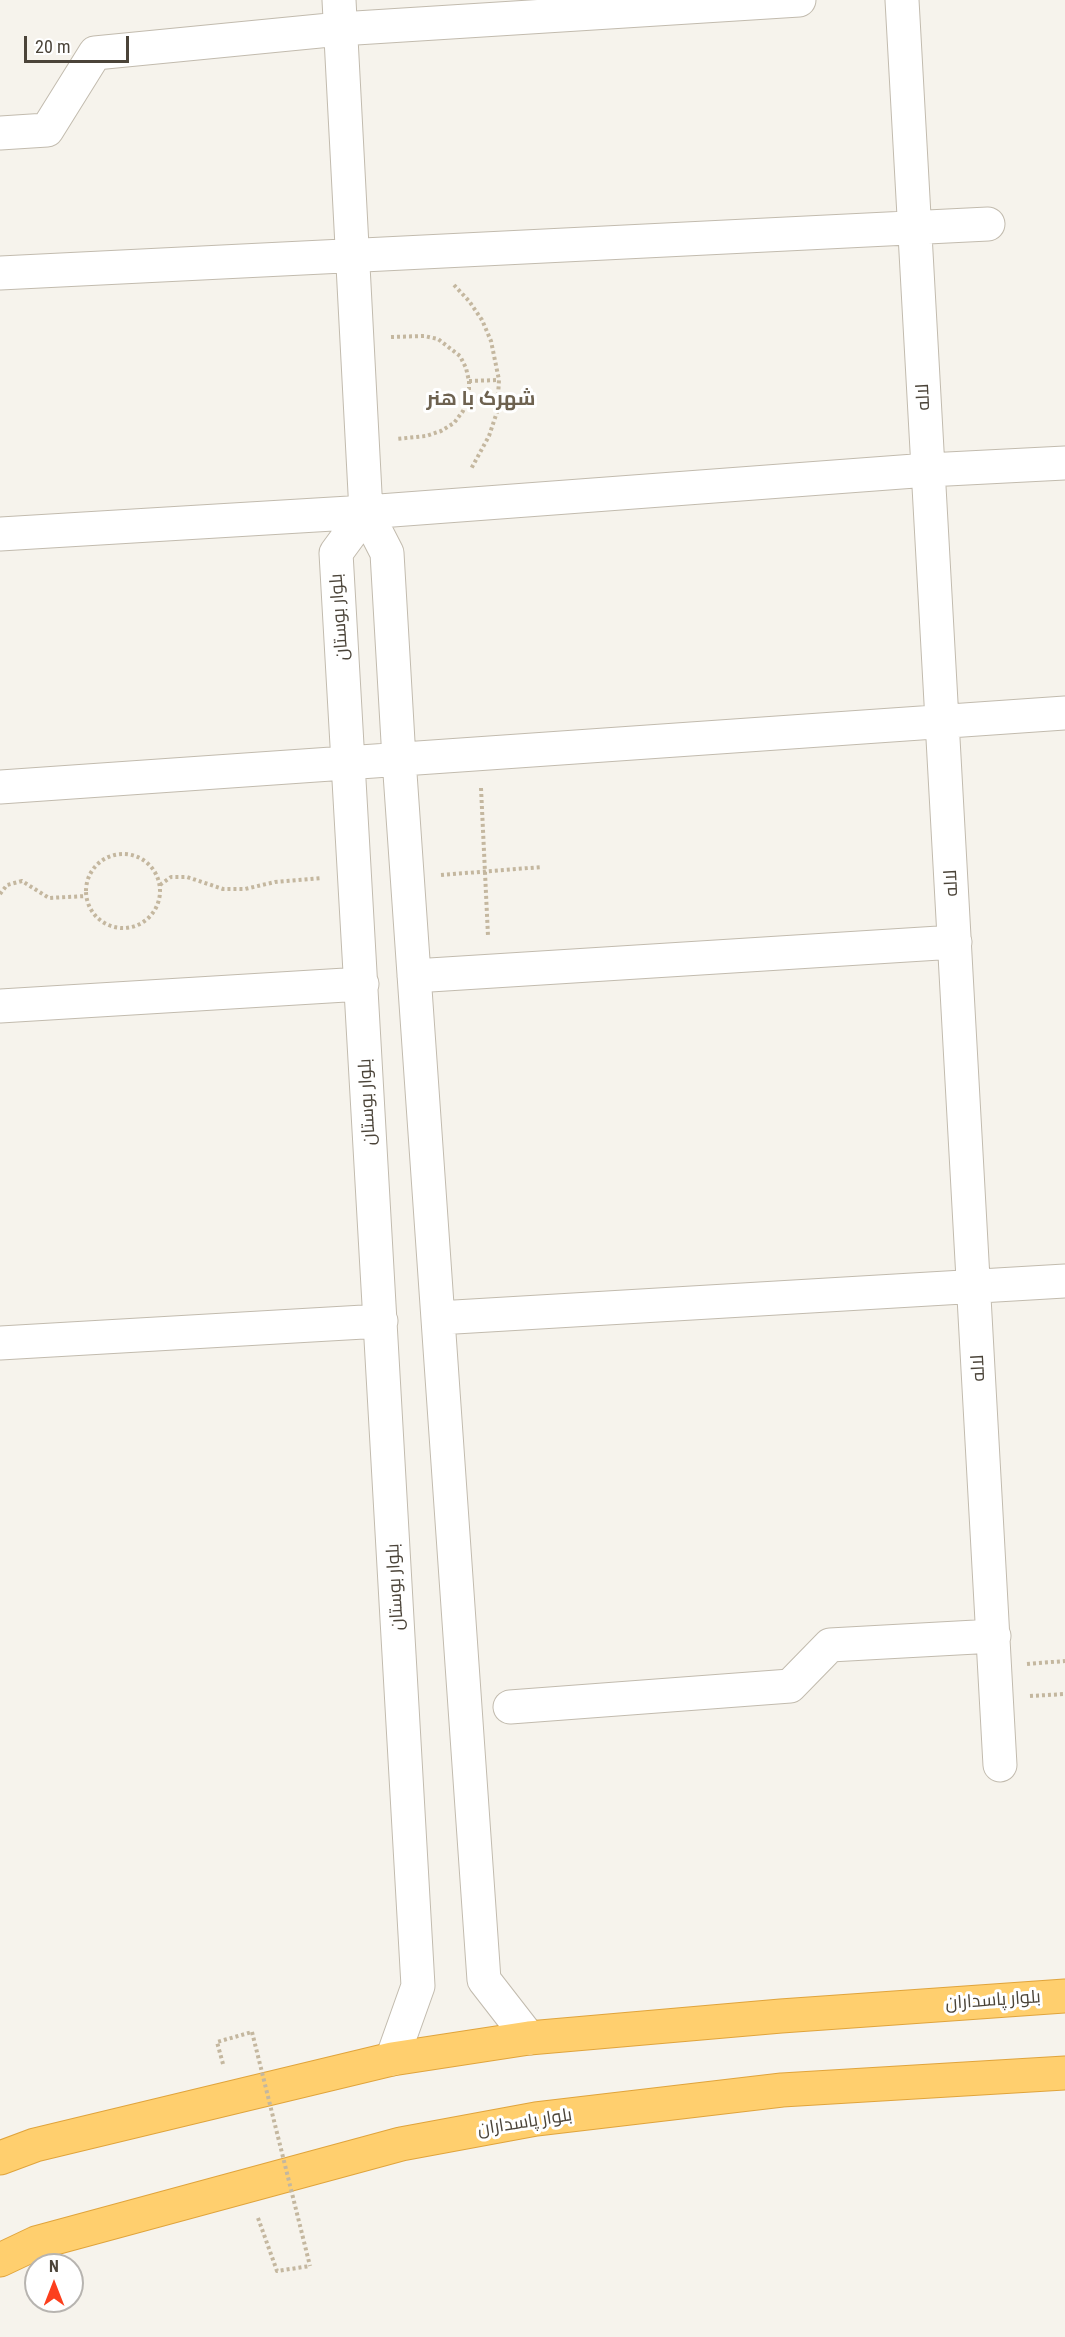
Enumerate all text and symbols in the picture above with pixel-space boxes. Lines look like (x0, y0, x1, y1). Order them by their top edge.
scale bar (27, 24, 132, 62)
text: 20 m (35, 36, 70, 57)
street label: لاله (913, 383, 935, 411)
district label: شهرک با هنر (427, 388, 535, 412)
street label: بلوار بوستان (326, 573, 354, 661)
street label: لاله (941, 869, 963, 897)
street label: بلوار بوستان (355, 1058, 381, 1146)
street label: لاله (968, 1354, 990, 1382)
street label: بلوار بوستان (383, 1543, 409, 1631)
street label: بلوار پاسداران (945, 1987, 1041, 2015)
street label: بلوار پاسداران (476, 2105, 574, 2141)
north arrow (24, 2253, 84, 2313)
text: N (49, 2257, 59, 2276)

